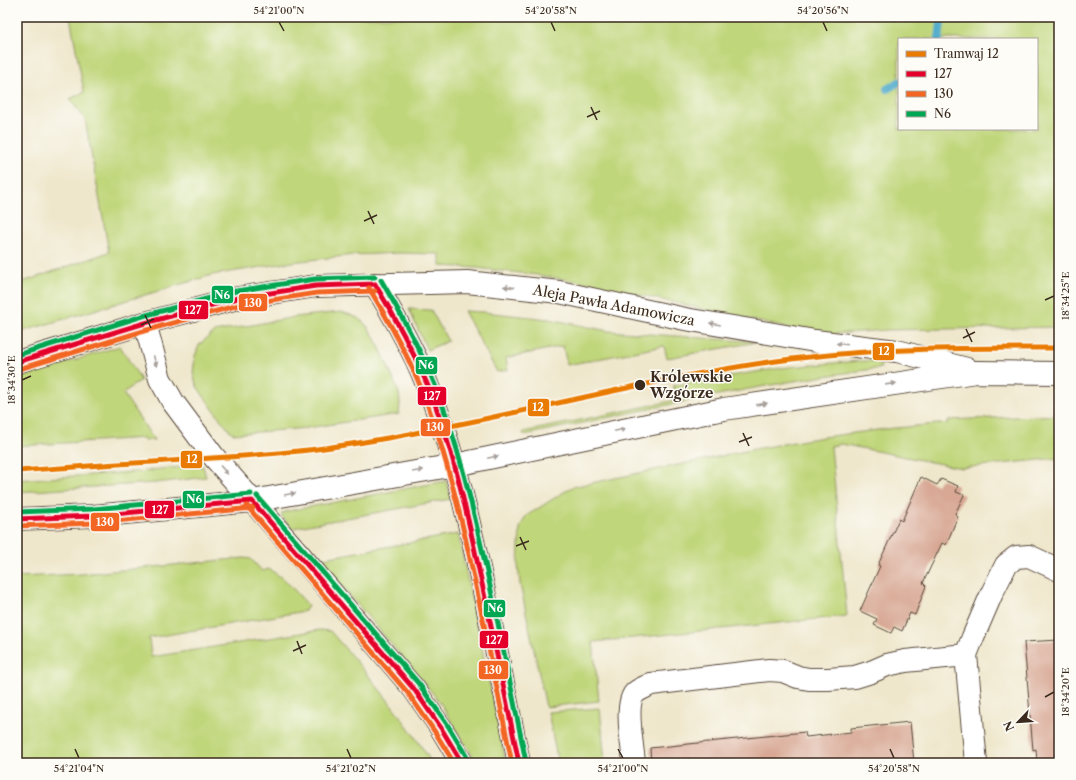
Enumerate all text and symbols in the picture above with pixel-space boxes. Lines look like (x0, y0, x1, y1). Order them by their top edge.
text: 54°21'00"N (253, 4, 305, 17)
text: 54°20'58"N (525, 4, 577, 17)
text: 54°20'56"N (797, 4, 849, 17)
legend (898, 38, 1038, 130)
text: Tramwaj 12 (934, 46, 999, 61)
text: 127 (934, 66, 952, 81)
text: 130 (934, 86, 953, 101)
text: N6 (934, 106, 951, 121)
text: 18°34'25"E (1059, 272, 1072, 320)
street label: Aleja Pawła Adamowicza (531, 280, 697, 330)
one-way arrow (503, 284, 515, 290)
line badge: N6 (211, 285, 234, 304)
text: N6 (214, 288, 230, 302)
line badge: 130 (238, 293, 268, 312)
text: 130 (244, 296, 262, 310)
line badge: 127 (178, 300, 209, 320)
text: 127 (184, 303, 202, 317)
one-way arrow (709, 321, 721, 327)
one-way arrow (836, 341, 848, 348)
line badge: 12 (872, 342, 895, 361)
text: 12 (878, 344, 890, 358)
text: 18°34'30"E (5, 355, 18, 405)
one-way arrow (153, 355, 159, 367)
line badge: N6 (415, 356, 438, 375)
text: N6 (418, 358, 434, 372)
place label: Królewskie Wzgórze (649, 368, 732, 402)
marker: Królewskie Wzgórze (633, 378, 647, 392)
one-way arrow (885, 381, 897, 387)
line badge: 127 (417, 386, 447, 406)
text: 127 (423, 389, 441, 403)
line badge: 12 (527, 398, 550, 417)
text: 12 (532, 400, 544, 414)
one-way arrow (756, 401, 768, 407)
line badge: 130 (420, 418, 451, 437)
text: 130 (426, 420, 444, 434)
one-way arrow (614, 427, 626, 433)
line badge: 12 (180, 450, 203, 469)
text: 12 (186, 452, 198, 466)
one-way arrow (487, 453, 499, 459)
one-way arrow (220, 464, 229, 475)
one-way arrow (412, 468, 424, 474)
line badge: N6 (182, 490, 205, 509)
one-way arrow (284, 491, 296, 497)
text: N6 (186, 492, 202, 506)
line badge: 127 (144, 500, 175, 519)
text: 127 (151, 503, 169, 517)
line badge: 130 (90, 512, 120, 532)
text: 130 (96, 515, 114, 529)
line badge: N6 (483, 599, 506, 618)
text: N6 (487, 601, 503, 615)
line badge: 127 (479, 630, 509, 649)
text: 127 (485, 633, 503, 647)
line badge: 130 (478, 660, 509, 680)
text: 130 (484, 663, 502, 677)
text: 18°34'20"E (1059, 667, 1072, 717)
north arrow (998, 702, 1038, 742)
text: N (1000, 719, 1017, 734)
text: 54°21'04"N (54, 762, 104, 775)
text: 54°21'02"N (326, 762, 376, 775)
text: 54°21'00"N (597, 762, 649, 775)
text: 54°20'58"N (868, 762, 920, 775)

